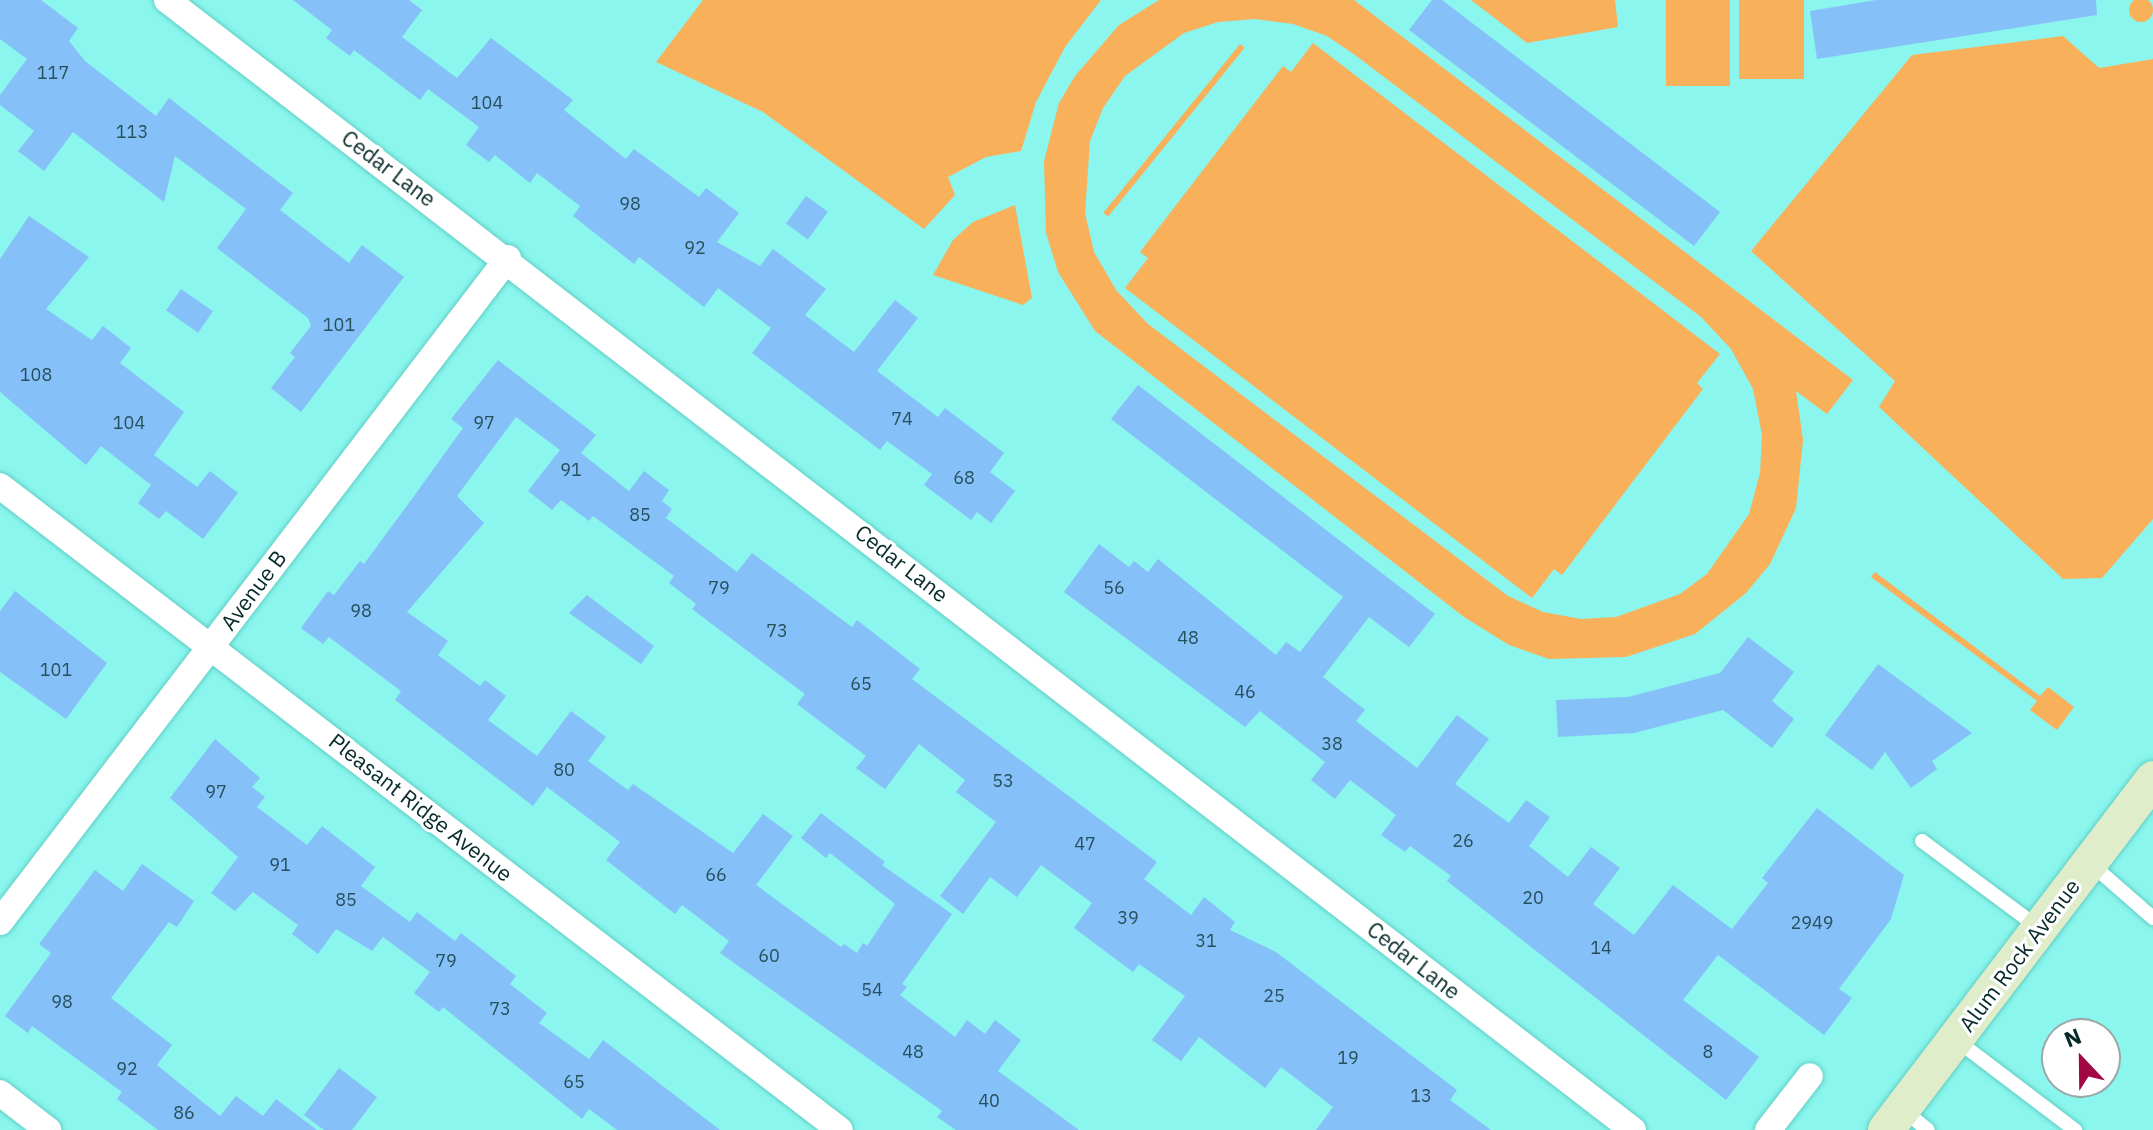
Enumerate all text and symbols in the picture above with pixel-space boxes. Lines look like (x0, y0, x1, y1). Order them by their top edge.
house number: 117 (37, 62, 69, 84)
house number: 104 (471, 92, 503, 114)
house number: 113 (116, 121, 148, 143)
street label: Cedar Lane (337, 124, 441, 212)
house number: 98 (619, 193, 641, 215)
house number: 92 (684, 237, 706, 259)
house number: 101 (323, 314, 355, 336)
house number: 108 (20, 364, 52, 386)
house number: 74 (891, 408, 913, 430)
house number: 104 (113, 412, 145, 434)
house number: 97 (473, 412, 495, 434)
house number: 91 (560, 459, 582, 481)
house number: 68 (953, 467, 975, 489)
house number: 85 (629, 504, 651, 526)
street label: Cedar Lane (850, 518, 954, 608)
street label: Avenue B (214, 545, 292, 635)
house number: 79 (708, 577, 730, 599)
house number: 56 (1103, 577, 1125, 599)
house number: 98 (350, 600, 372, 622)
house number: 73 (766, 620, 788, 642)
house number: 48 (1177, 627, 1199, 649)
house number: 101 (40, 659, 72, 681)
house number: 65 (850, 673, 872, 695)
house number: 46 (1234, 681, 1256, 703)
street label: Pleasant Ridge Avenue (324, 727, 518, 887)
house number: 38 (1321, 733, 1343, 755)
house number: 80 (553, 759, 575, 781)
house number: 53 (992, 770, 1014, 792)
house number: 97 (205, 781, 227, 803)
house number: 26 (1452, 830, 1474, 852)
house number: 47 (1074, 833, 1096, 855)
house number: 91 (269, 854, 291, 876)
house number: 66 (705, 864, 727, 886)
street label: Alum Rock Avenue (1953, 873, 2085, 1037)
house number: 20 (1522, 887, 1544, 909)
house number: 85 (335, 889, 357, 911)
house number: 39 (1117, 907, 1139, 929)
house number: 2949 (1790, 912, 1834, 934)
street label: Cedar Lane (1362, 915, 1466, 1005)
house number: 31 (1195, 930, 1217, 952)
house number: 14 (1590, 937, 1612, 959)
house number: 60 (758, 945, 780, 967)
house number: 79 (435, 950, 457, 972)
house number: 54 (861, 979, 883, 1001)
house number: 25 (1263, 985, 1285, 1007)
house number: 98 (51, 991, 73, 1013)
house number: 73 (489, 998, 511, 1020)
north arrow (2041, 1018, 2121, 1098)
text: N (2060, 1021, 2085, 1054)
house number: 48 (902, 1041, 924, 1063)
house number: 8 (1703, 1041, 1713, 1063)
house number: 19 (1337, 1047, 1359, 1069)
house number: 92 (116, 1058, 138, 1080)
house number: 65 (563, 1071, 585, 1093)
house number: 13 (1410, 1085, 1432, 1107)
house number: 40 (978, 1090, 1000, 1112)
house number: 86 (173, 1102, 195, 1124)

